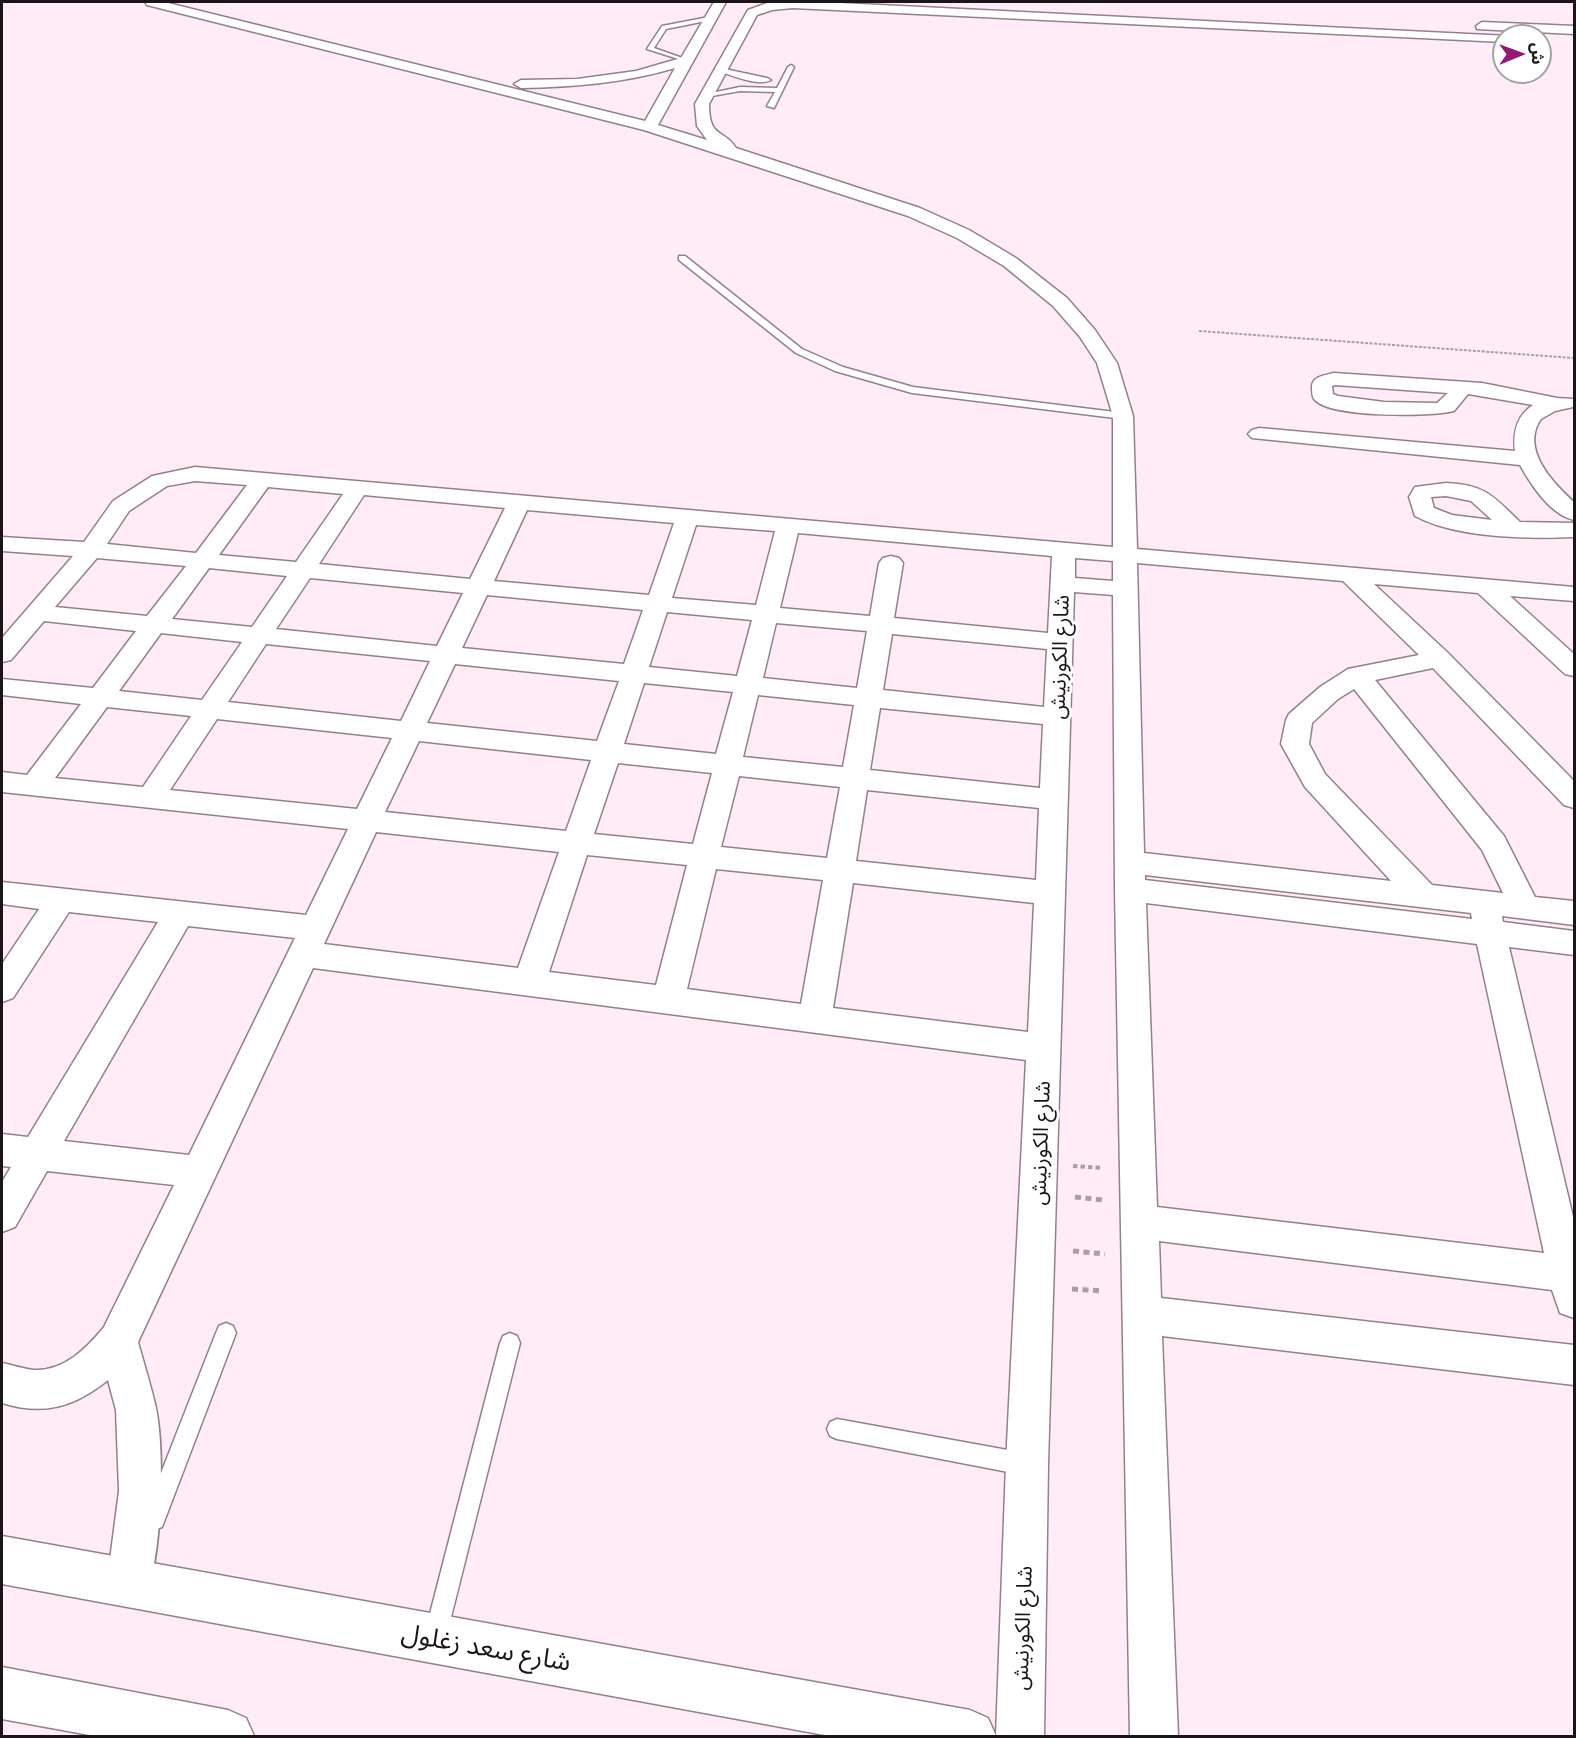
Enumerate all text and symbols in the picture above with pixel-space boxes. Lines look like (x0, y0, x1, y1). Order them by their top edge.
north arrow (1492, 24, 1552, 84)
text: ش (1528, 43, 1549, 65)
street label: شارع الكورنيش (1045, 594, 1075, 720)
street label: شارع الكورنيش (1026, 1080, 1056, 1206)
street label: شارع الكورنيش (1008, 1565, 1038, 1691)
street label: شارع سعد زغلول (399, 1618, 573, 1678)

